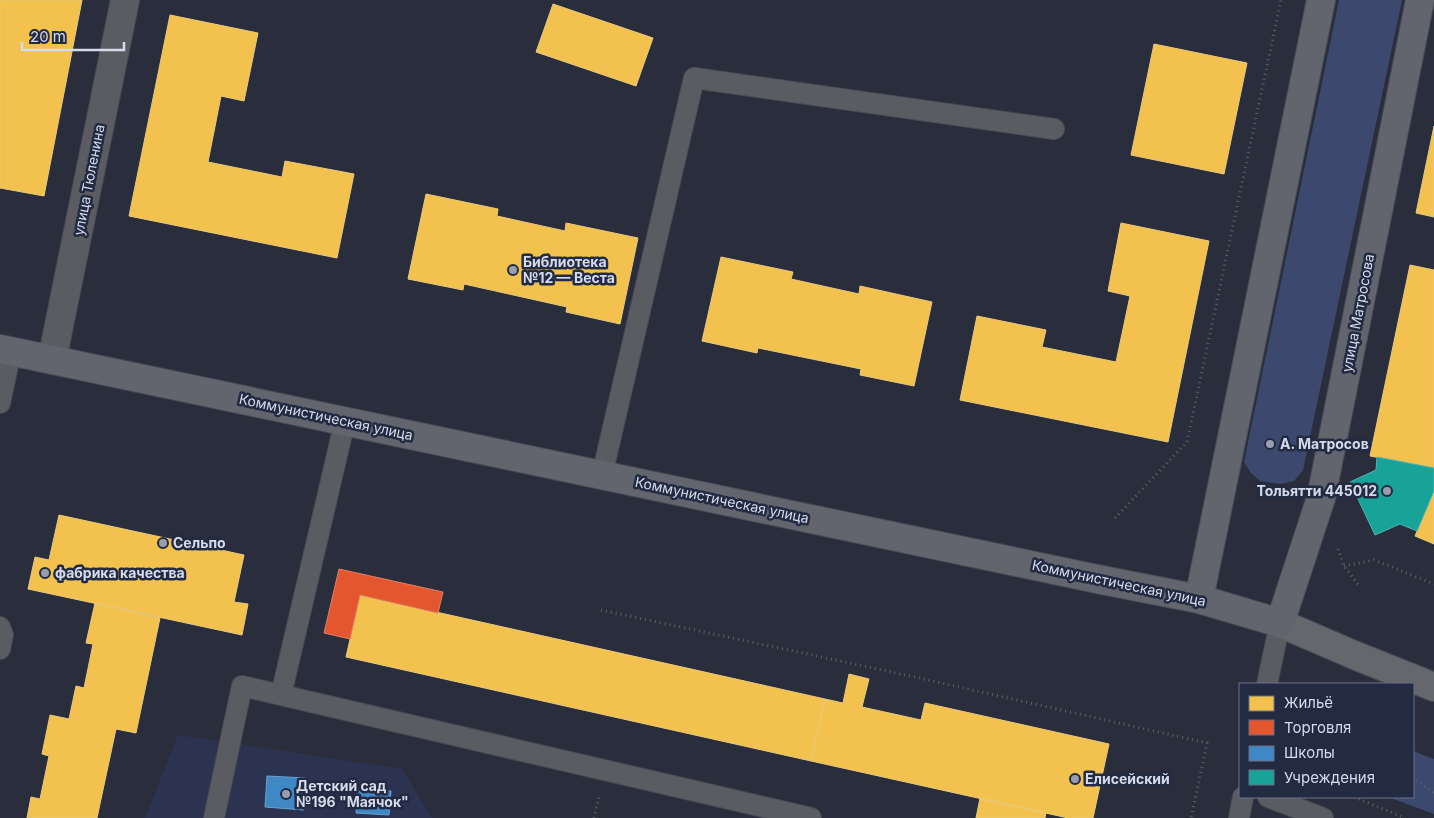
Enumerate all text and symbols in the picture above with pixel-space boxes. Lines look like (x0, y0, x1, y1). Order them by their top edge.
scale bar (22, 20, 125, 52)
text: 20 m (30, 27, 66, 46)
street label: улица Тюленина (69, 123, 108, 237)
street label: улица Матросова (1338, 252, 1377, 373)
place label: Библиотека №12 — Веста (523, 253, 615, 286)
marker: Библиотека №12 — Веста (507, 264, 519, 276)
street label: Коммунистическая улица (238, 390, 415, 443)
place label: А. Матросов (1280, 435, 1369, 452)
marker: А. Матросов (1264, 438, 1276, 450)
street label: Коммунистическая улица (634, 473, 811, 526)
place label: Тольятти 445012 (1256, 482, 1377, 499)
marker: Тольятти 445012 (1381, 485, 1393, 497)
place label: Сельпо (173, 534, 226, 551)
marker: Сельпо (157, 537, 169, 549)
street label: Коммунистическая улица (1031, 556, 1208, 609)
place label: фабрика качества (55, 564, 185, 581)
marker: фабрика качества (39, 567, 51, 579)
legend (1239, 683, 1414, 798)
text: Жильё (1284, 693, 1333, 712)
text: Торговля (1284, 718, 1351, 737)
text: Школы (1284, 743, 1335, 762)
text: Учреждения (1284, 768, 1375, 787)
place label: Елисейский (1085, 770, 1170, 787)
marker: Елисейский (1069, 773, 1081, 785)
place label: Детский сад №196 "Маячок" (296, 777, 409, 810)
marker: Детский сад №196 "Маячок" (280, 788, 292, 800)

